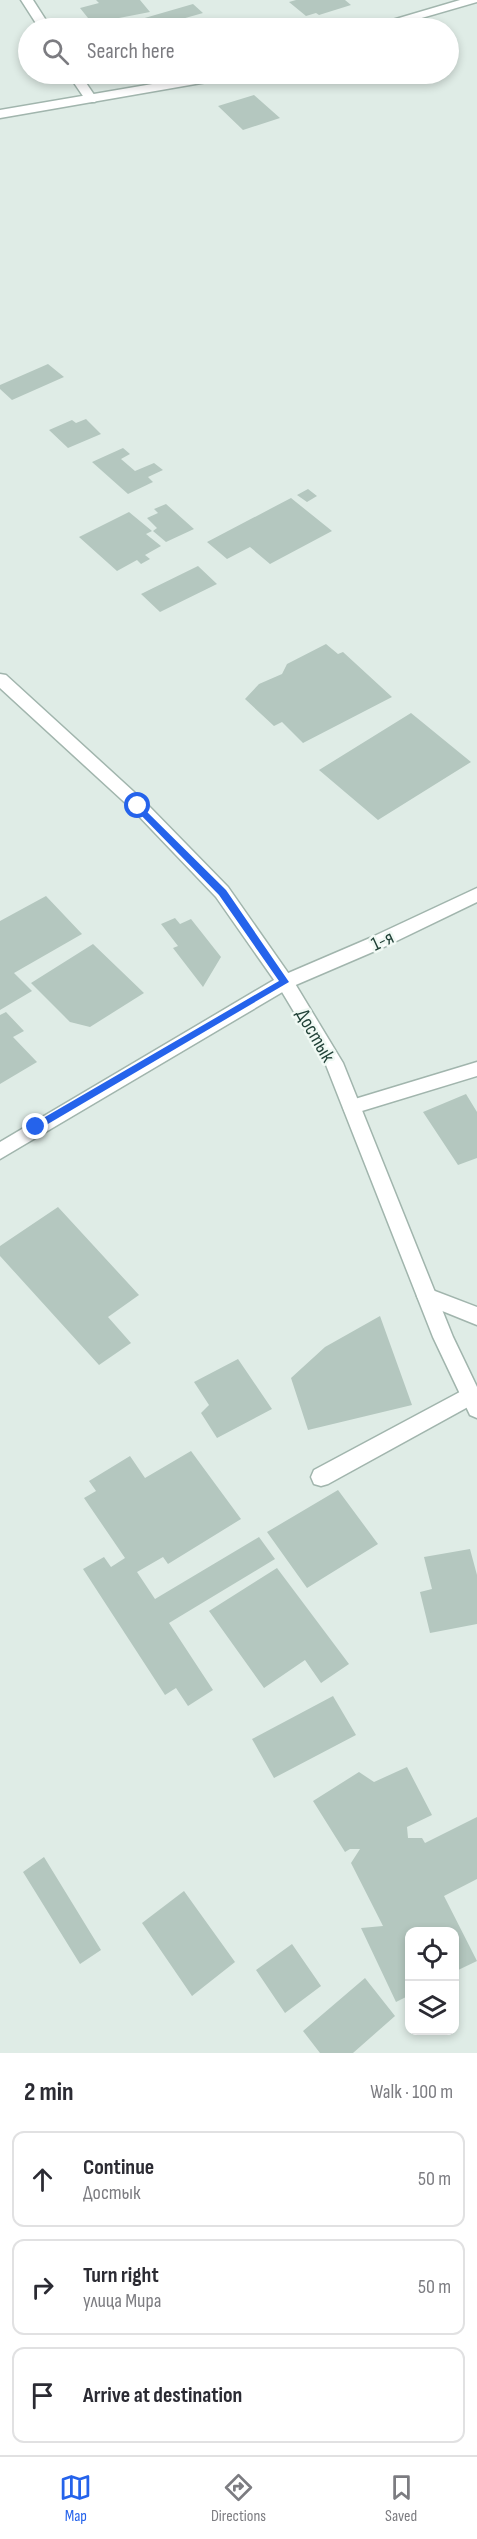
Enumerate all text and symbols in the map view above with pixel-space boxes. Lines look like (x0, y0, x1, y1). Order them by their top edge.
search box (18, 18, 459, 84)
icon: search (39, 35, 72, 68)
text: Search here (87, 38, 174, 65)
route start (124, 792, 150, 818)
street label: 1-я (367, 925, 398, 956)
street label: Достык (290, 1005, 340, 1067)
route end (22, 1113, 48, 1139)
map controls (405, 1927, 459, 2035)
button: locate (405, 1927, 459, 1981)
button: layers (405, 1981, 459, 2035)
text: 2 min (24, 2077, 74, 2108)
text: Walk · 100 m (370, 2080, 453, 2104)
text: Continue (83, 2154, 154, 2181)
icon: ahead (26, 2163, 59, 2196)
text: 50 m (418, 2167, 451, 2191)
text: Достык (83, 2181, 141, 2205)
text: Turn right (83, 2262, 159, 2289)
icon: right (26, 2271, 59, 2304)
text: 50 m (418, 2275, 451, 2299)
text: улица Мира (83, 2289, 161, 2313)
icon: arrive (26, 2379, 59, 2412)
text: Arrive at destination (83, 2382, 242, 2409)
tab: Map (59, 2471, 92, 2526)
tab: Directions (211, 2471, 266, 2526)
tab: Saved (385, 2471, 418, 2526)

